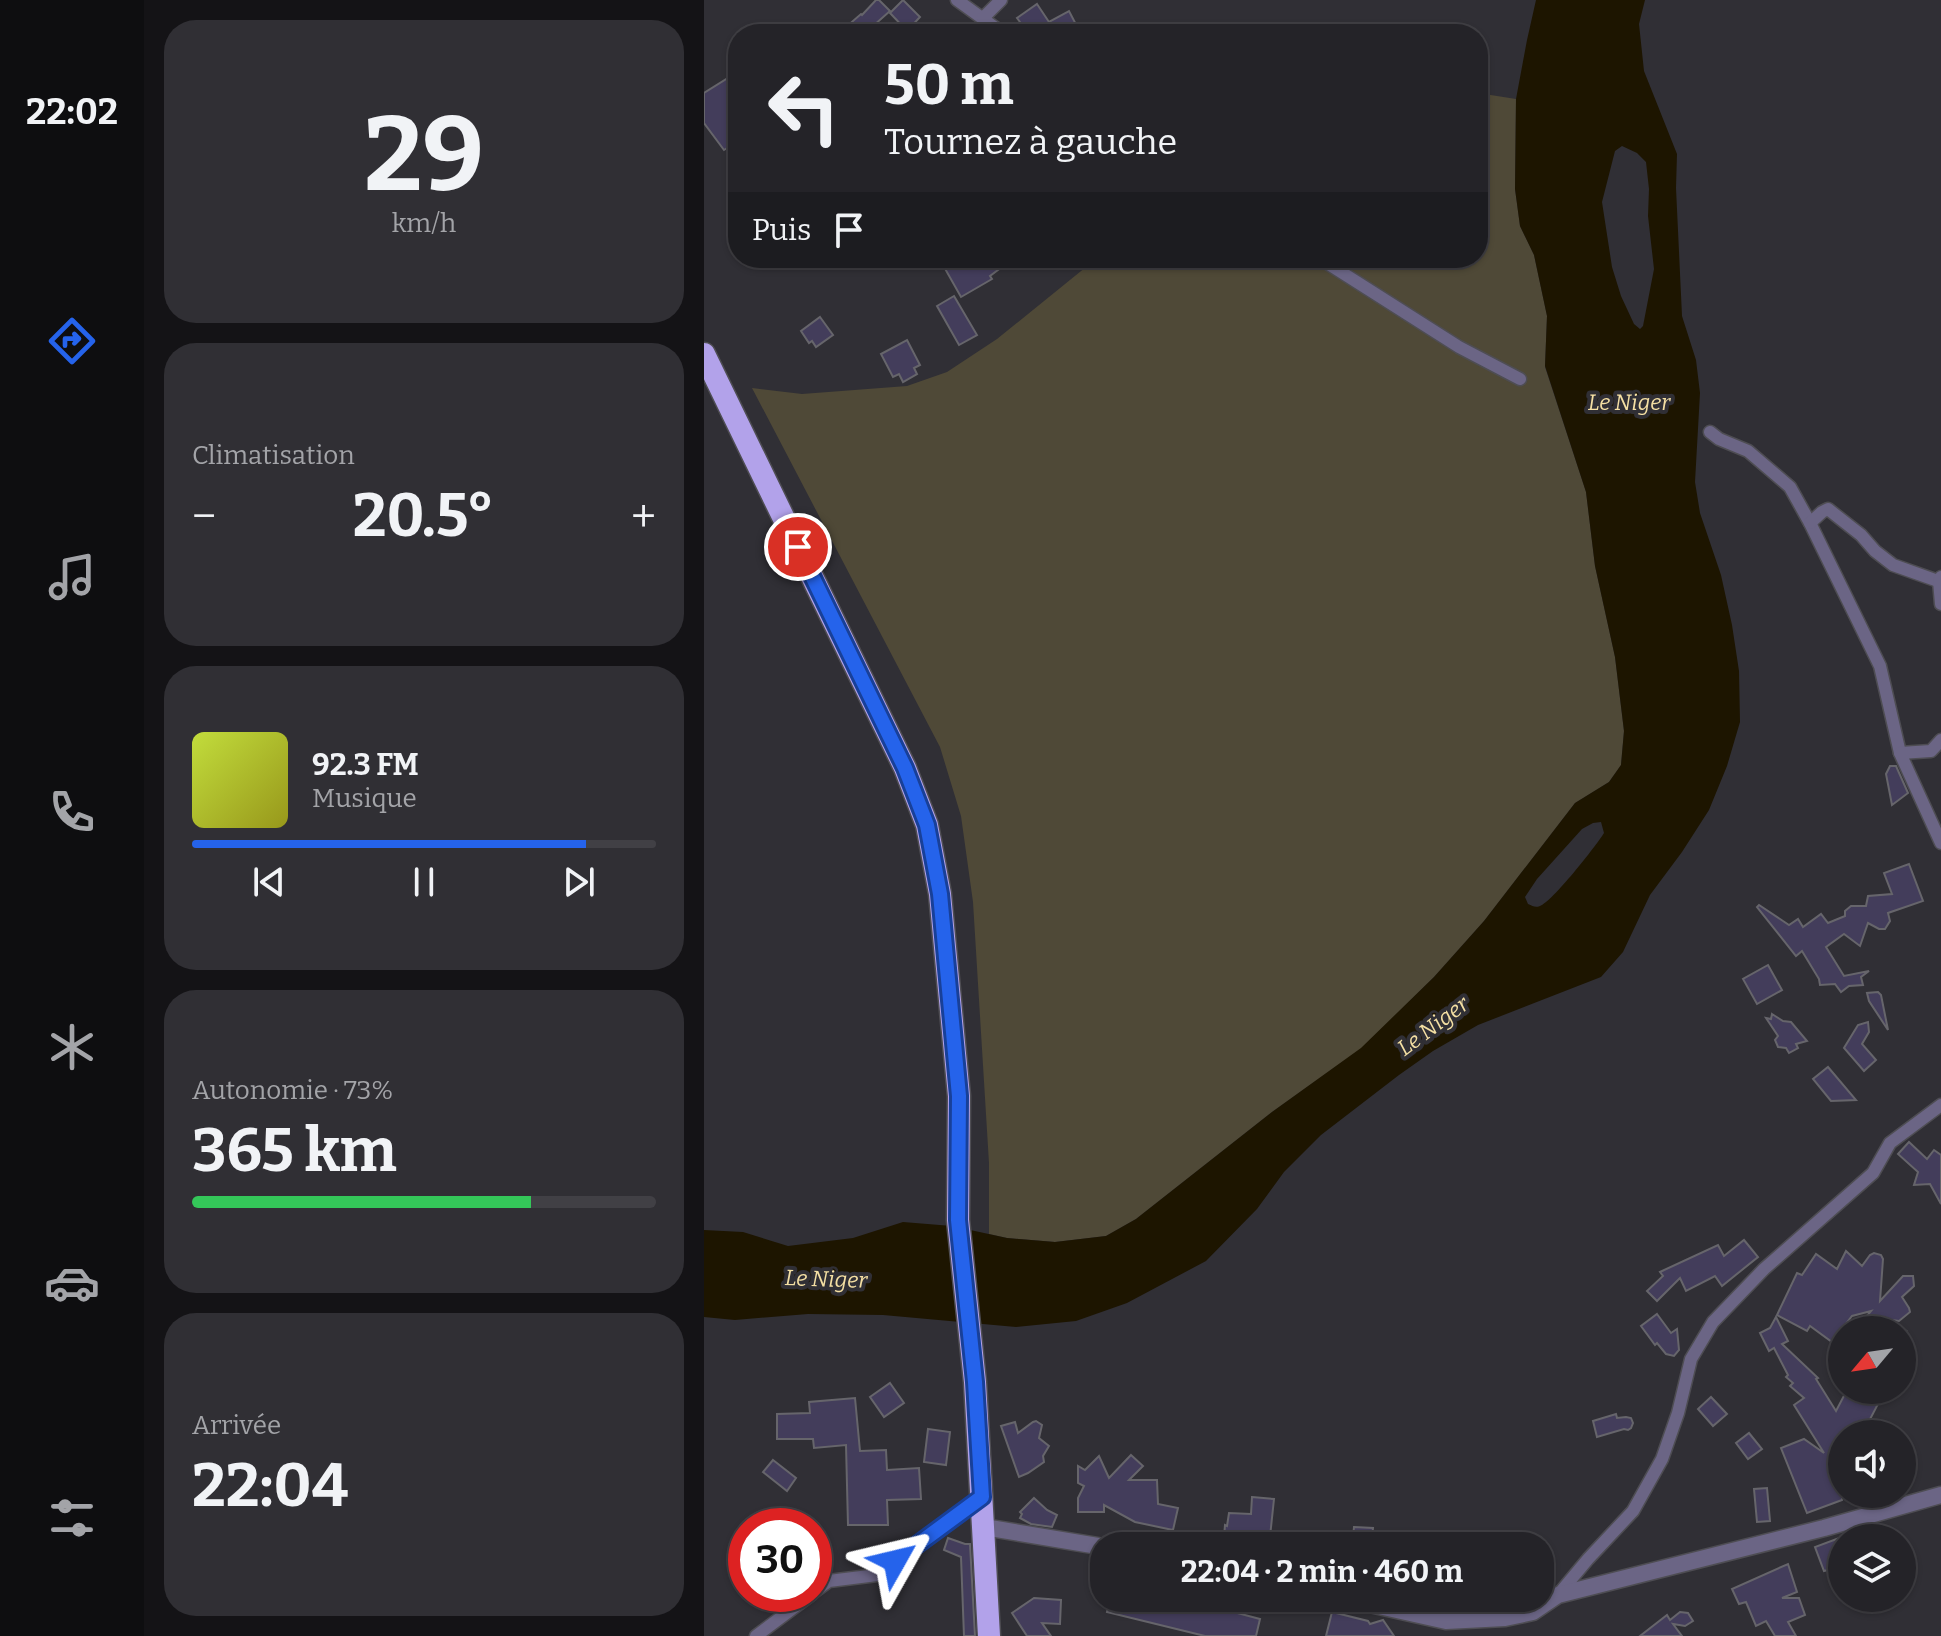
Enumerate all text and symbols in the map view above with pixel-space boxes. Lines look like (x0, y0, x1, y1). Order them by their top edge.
text: 50 m (884, 52, 1014, 119)
icon: left (752, 56, 856, 160)
text: 22:02 (26, 90, 118, 134)
text: 29 (364, 93, 484, 218)
text: Tournez à gauche (884, 120, 1177, 164)
text: km/h (392, 208, 456, 239)
icon: arrive (827, 208, 871, 252)
text: Puis (752, 212, 811, 248)
icon: directions (44, 313, 100, 369)
water label: Le Niger (1588, 389, 1671, 416)
text: Climatisation (192, 440, 355, 471)
text: 20.5° (353, 480, 494, 552)
text: − (192, 490, 216, 543)
text: + (631, 490, 656, 543)
pin (764, 513, 832, 581)
icon: arrive (776, 525, 820, 569)
icon: music (44, 549, 100, 605)
text: 92.3 FM (312, 747, 419, 783)
text: Musique (312, 783, 417, 814)
icon: phone (44, 784, 100, 840)
icon: previous (247, 860, 291, 904)
icon: pause (402, 860, 446, 904)
icon: next (557, 860, 601, 904)
water label: Le Niger (1392, 990, 1475, 1062)
icon: climate (44, 1019, 100, 1075)
text: Autonomie · 73% (192, 1075, 393, 1106)
text: 365 km (192, 1115, 397, 1187)
icon: car (44, 1255, 100, 1311)
water label: Le Niger (784, 1264, 869, 1294)
north arrow (1828, 1316, 1916, 1404)
map controls (1828, 1316, 1916, 1612)
text: Arrivée (192, 1410, 281, 1441)
button: sound (1828, 1420, 1916, 1508)
text: 22:04 (192, 1450, 348, 1522)
icon: filters (44, 1490, 100, 1546)
speed limit sign: 30 (728, 1508, 832, 1612)
position arrow (853, 1519, 937, 1603)
button: layers (1828, 1524, 1916, 1612)
text: 22:04 · 2 min · 460 m (1181, 1554, 1463, 1590)

